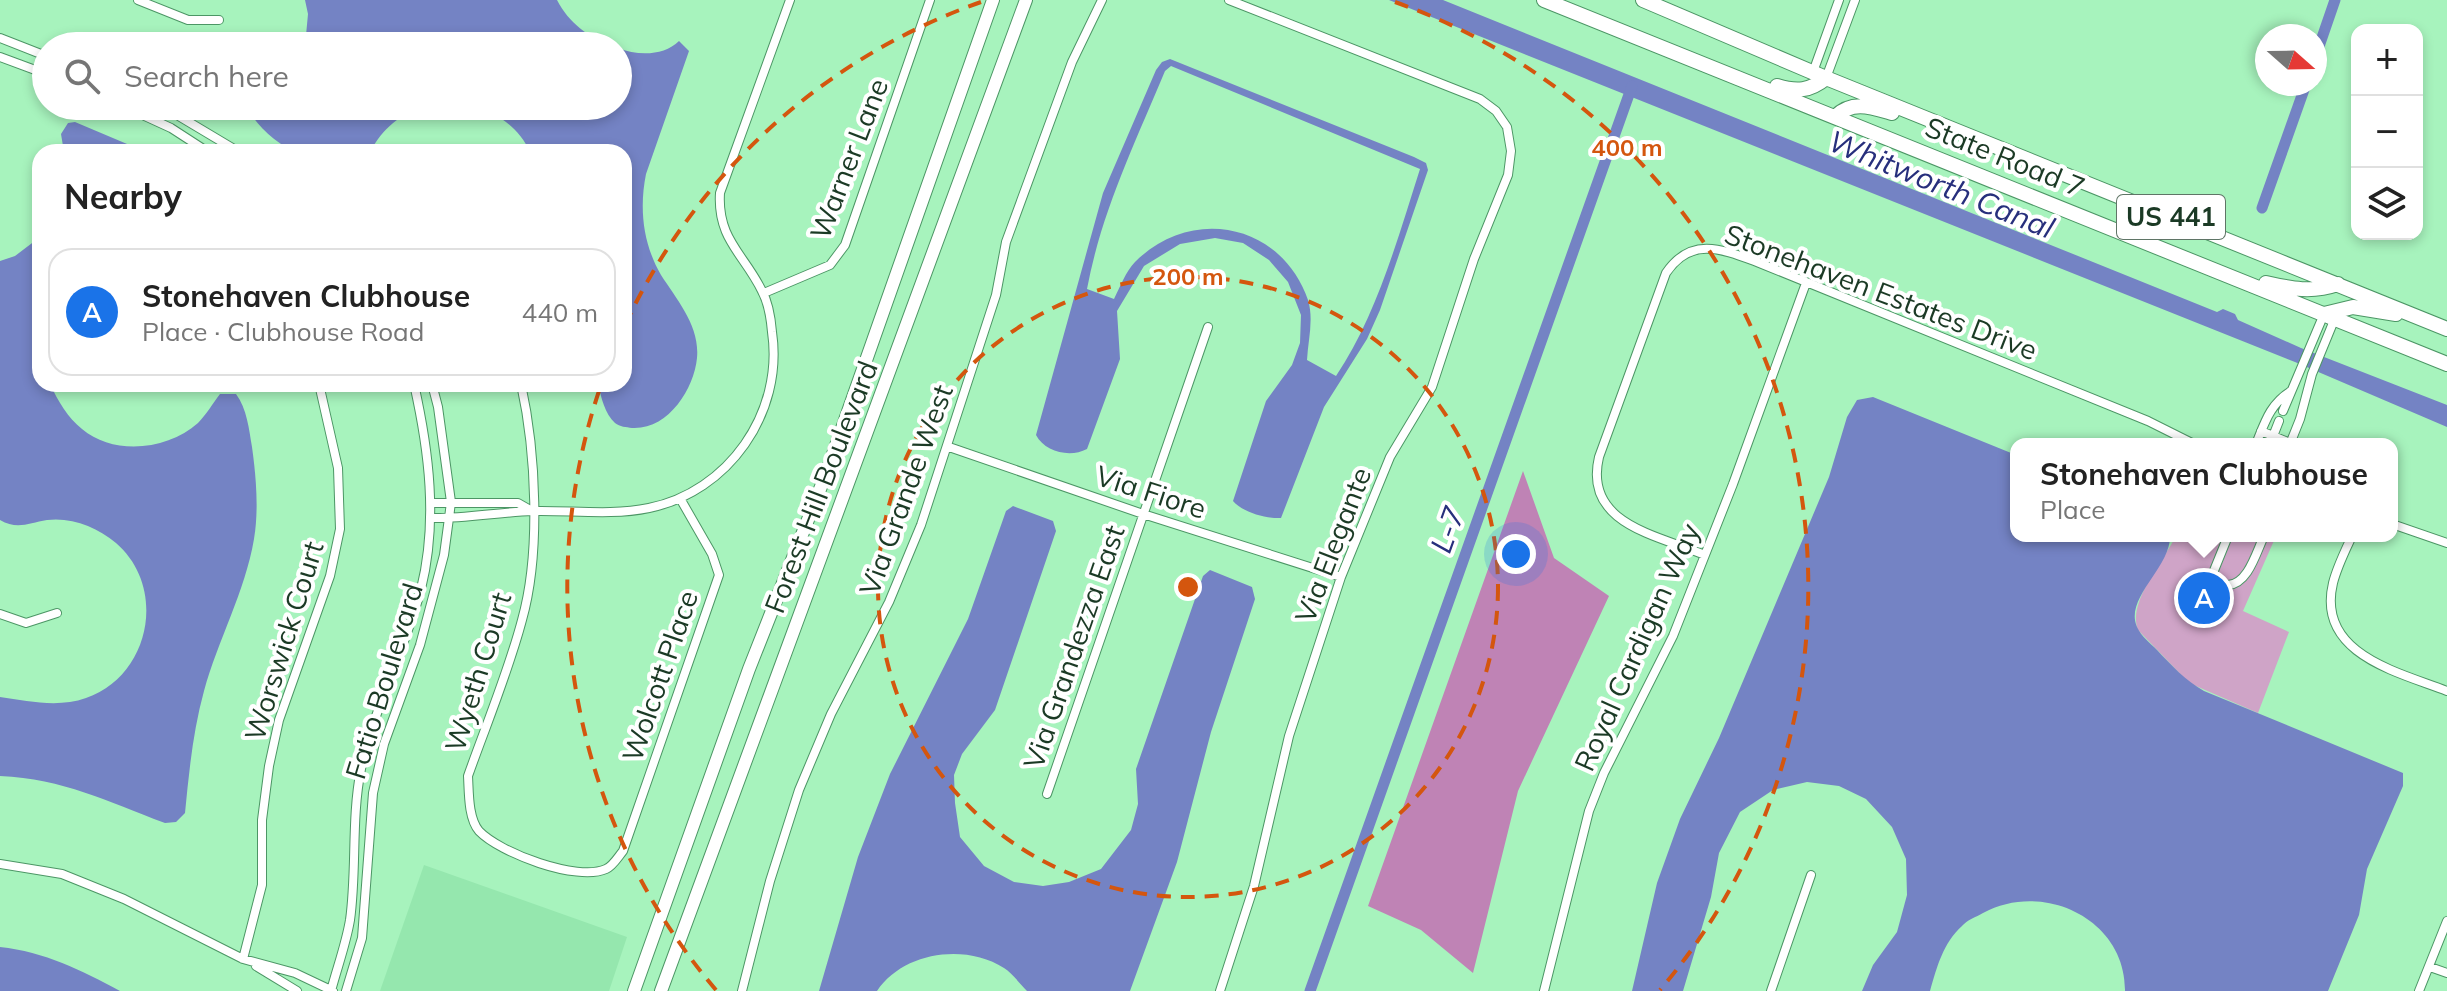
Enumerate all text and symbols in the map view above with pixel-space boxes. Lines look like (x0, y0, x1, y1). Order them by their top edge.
north arrow (2255, 24, 2327, 96)
map controls (2351, 24, 2423, 240)
button: + (2351, 24, 2423, 96)
search box (32, 32, 632, 120)
icon: search (60, 54, 104, 98)
text: Search here (124, 57, 289, 95)
street label: Warner Lane (802, 74, 895, 244)
button: − (2351, 96, 2423, 168)
street label: State Road 7 (1920, 109, 2090, 204)
water label: Whitworth Canal (1823, 121, 2061, 247)
text: 400 m (1591, 132, 1663, 162)
button: layers (2351, 168, 2423, 240)
text: Nearby (64, 175, 182, 218)
road number: US 441 (2117, 195, 2225, 239)
street label: Stonehaven Estates Drive (1720, 216, 2042, 367)
text: 200 m (1152, 261, 1224, 291)
text: Stonehaven Clubhouse (142, 277, 470, 315)
text: A (82, 296, 102, 329)
text: 440 m (522, 296, 598, 329)
text: Place · Clubhouse Road (142, 315, 424, 348)
street label: Forest Hill Boulevard (756, 356, 885, 618)
street label: Via Grande West (851, 380, 960, 600)
popup (2010, 438, 2398, 542)
text: Stonehaven Clubhouse (2040, 455, 2368, 493)
street label: Via Fiore (1092, 457, 1211, 526)
street label: Via Elegante (1287, 462, 1378, 627)
text: Place (2040, 493, 2105, 526)
water label: L-7 (1421, 501, 1473, 558)
street label: Royal Cardigan Way (1566, 517, 1707, 776)
street label: Via Grandezza East (1015, 520, 1132, 773)
your location (1496, 534, 1536, 574)
street label: Worswick Court (237, 537, 331, 745)
pin: A (2178, 568, 2230, 628)
centre of rings (1174, 573, 1202, 601)
street label: Fatio Boulevard (337, 579, 430, 783)
street label: Wolcott Place (614, 586, 705, 766)
street label: Wyeth Court (437, 588, 518, 756)

